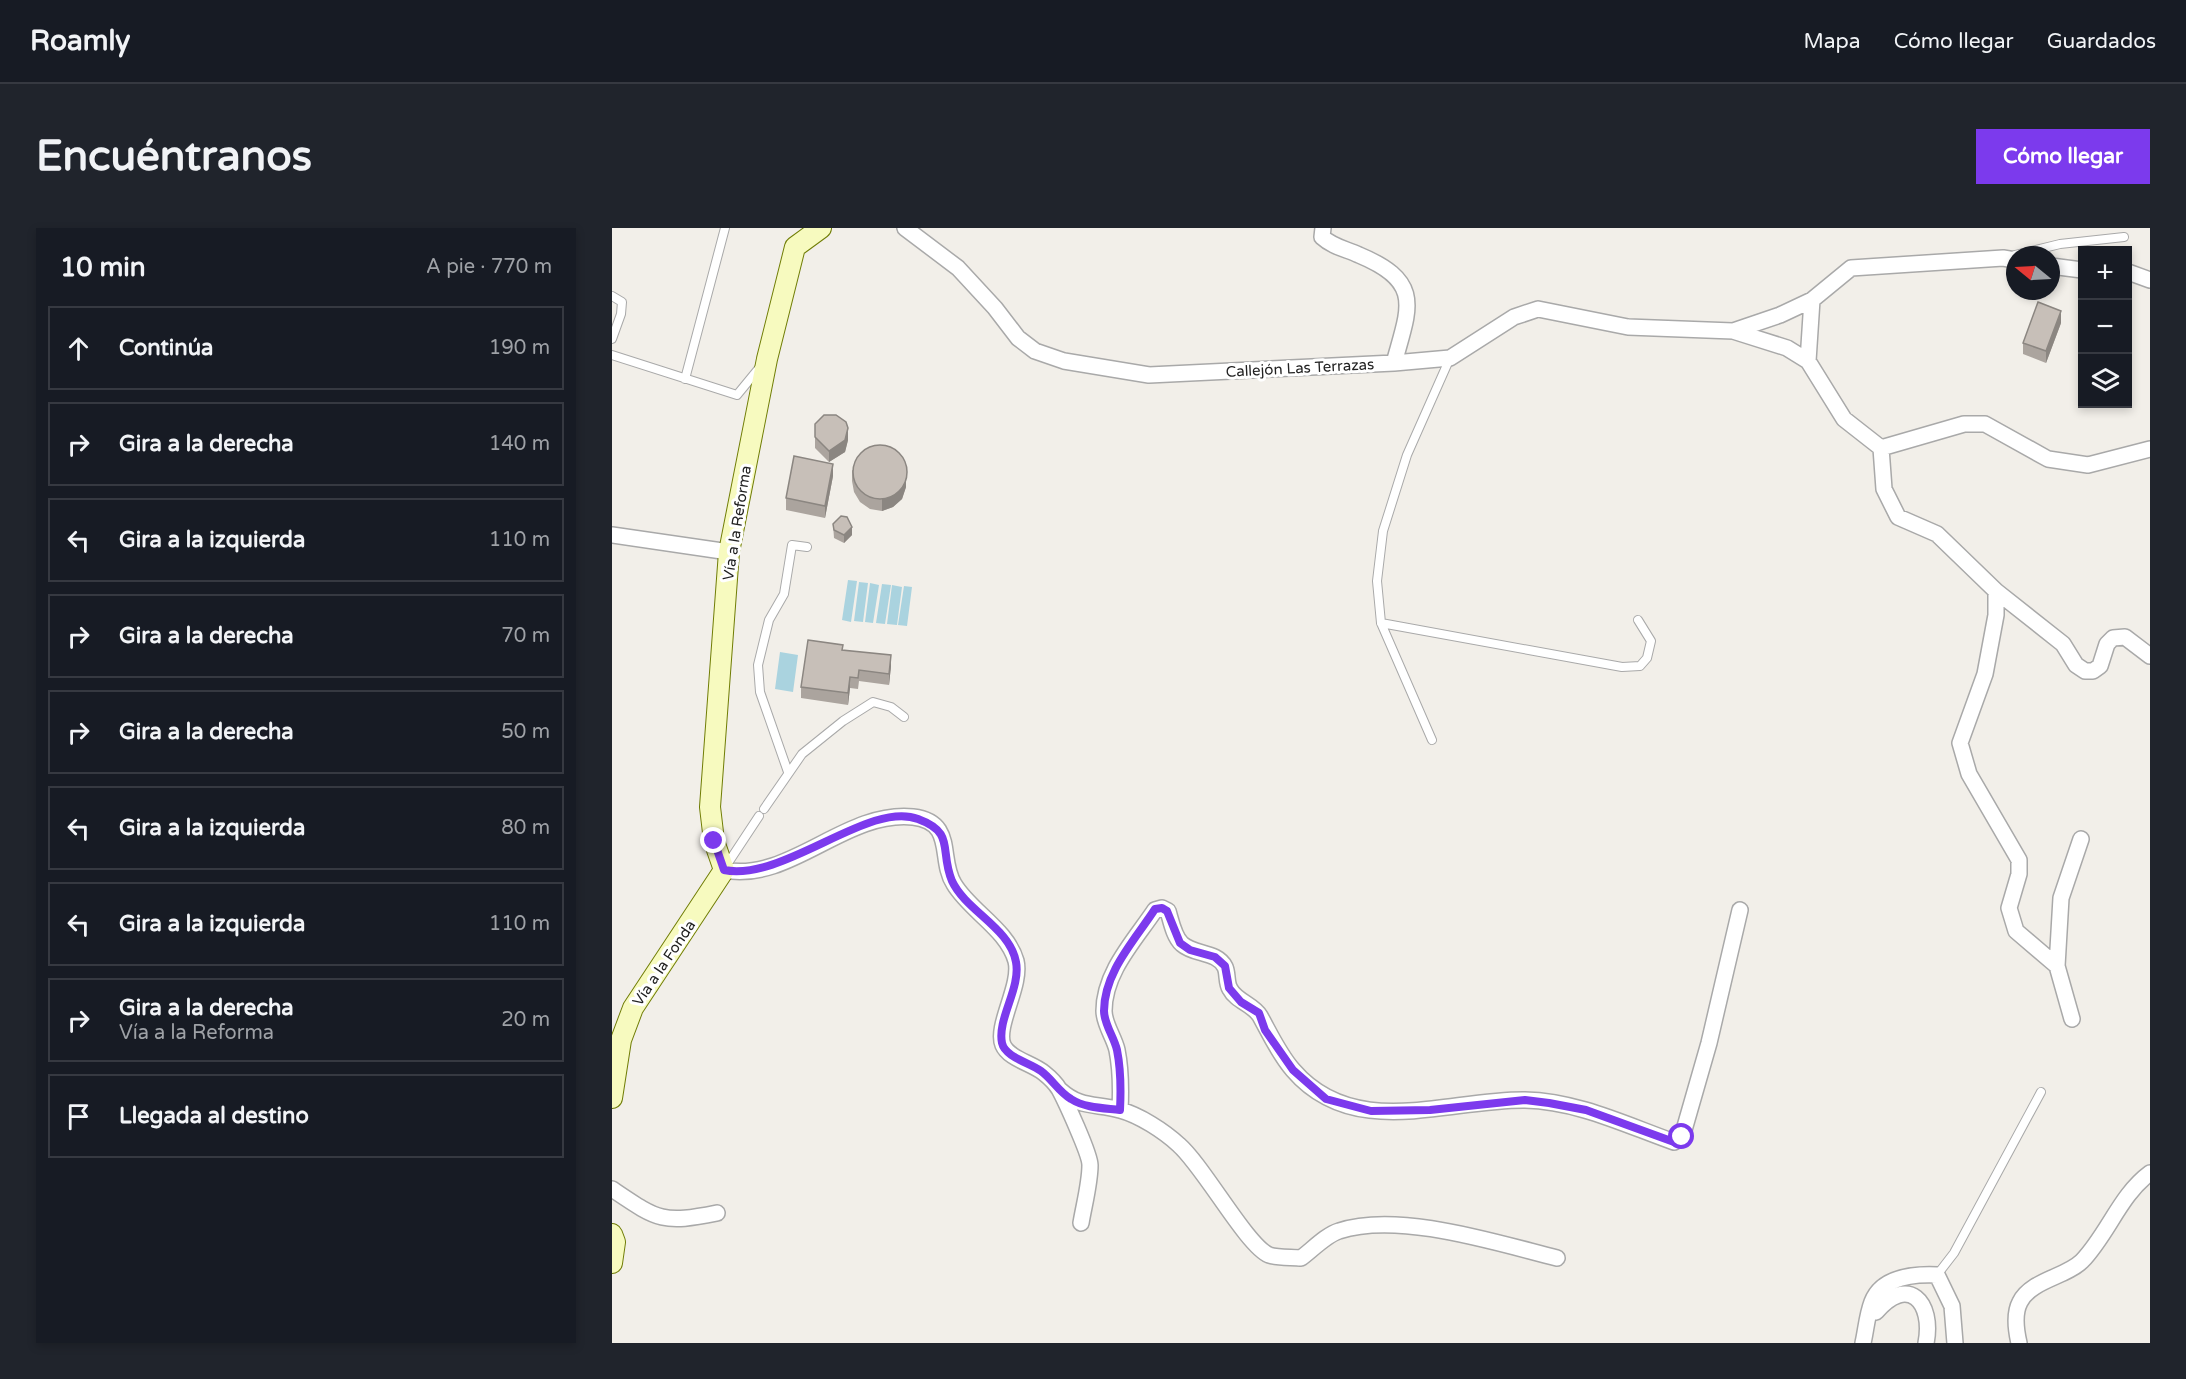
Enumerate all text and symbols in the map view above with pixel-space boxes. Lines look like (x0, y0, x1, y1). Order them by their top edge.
text: Roamly (30, 24, 130, 58)
text: Mapa (1803, 29, 1861, 54)
text: Cómo llegar (1894, 29, 2014, 54)
text: Guardados (2047, 29, 2156, 54)
button: Cómo llegar (1976, 129, 2150, 184)
text: Encuéntranos (36, 131, 312, 182)
north arrow (2006, 246, 2060, 300)
map controls (2078, 246, 2132, 408)
button: + (2078, 246, 2132, 300)
text: 10 min (60, 252, 146, 283)
text: A pie · 770 m (426, 255, 552, 279)
button: − (2078, 300, 2132, 354)
icon: ahead (62, 332, 95, 365)
text: Continúa (119, 335, 213, 361)
text: 190 m (489, 336, 550, 360)
button: layers (2078, 354, 2132, 408)
street label: Callejón Las Terrazas (1225, 355, 1375, 381)
icon: right (62, 428, 95, 461)
text: Gira a la derecha (119, 431, 294, 457)
text: 140 m (489, 432, 550, 456)
street label: Vía a la Reforma (719, 464, 755, 582)
icon: left (62, 524, 95, 557)
text: Gira a la izquierda (119, 527, 305, 553)
text: 110 m (489, 528, 550, 552)
icon: right (62, 620, 95, 653)
text: Gira a la derecha (119, 623, 294, 649)
text: 70 m (501, 624, 550, 648)
icon: right (62, 716, 95, 749)
text: Gira a la derecha (119, 719, 294, 745)
text: 50 m (501, 720, 550, 744)
icon: left (62, 812, 95, 845)
text: Gira a la izquierda (119, 815, 305, 841)
text: 80 m (501, 816, 550, 840)
route end (700, 827, 726, 853)
icon: left (62, 908, 95, 941)
text: Gira a la izquierda (119, 911, 305, 937)
text: 110 m (489, 912, 550, 936)
street label: Vía a la Fonda (629, 917, 699, 1009)
text: Gira a la derecha (119, 995, 294, 1021)
icon: right (62, 1004, 95, 1037)
text: 20 m (501, 1008, 550, 1032)
text: Vía a la Reforma (119, 1021, 274, 1045)
icon: arrive (62, 1100, 95, 1133)
text: Llegada al destino (119, 1103, 309, 1129)
route start (1668, 1123, 1694, 1149)

